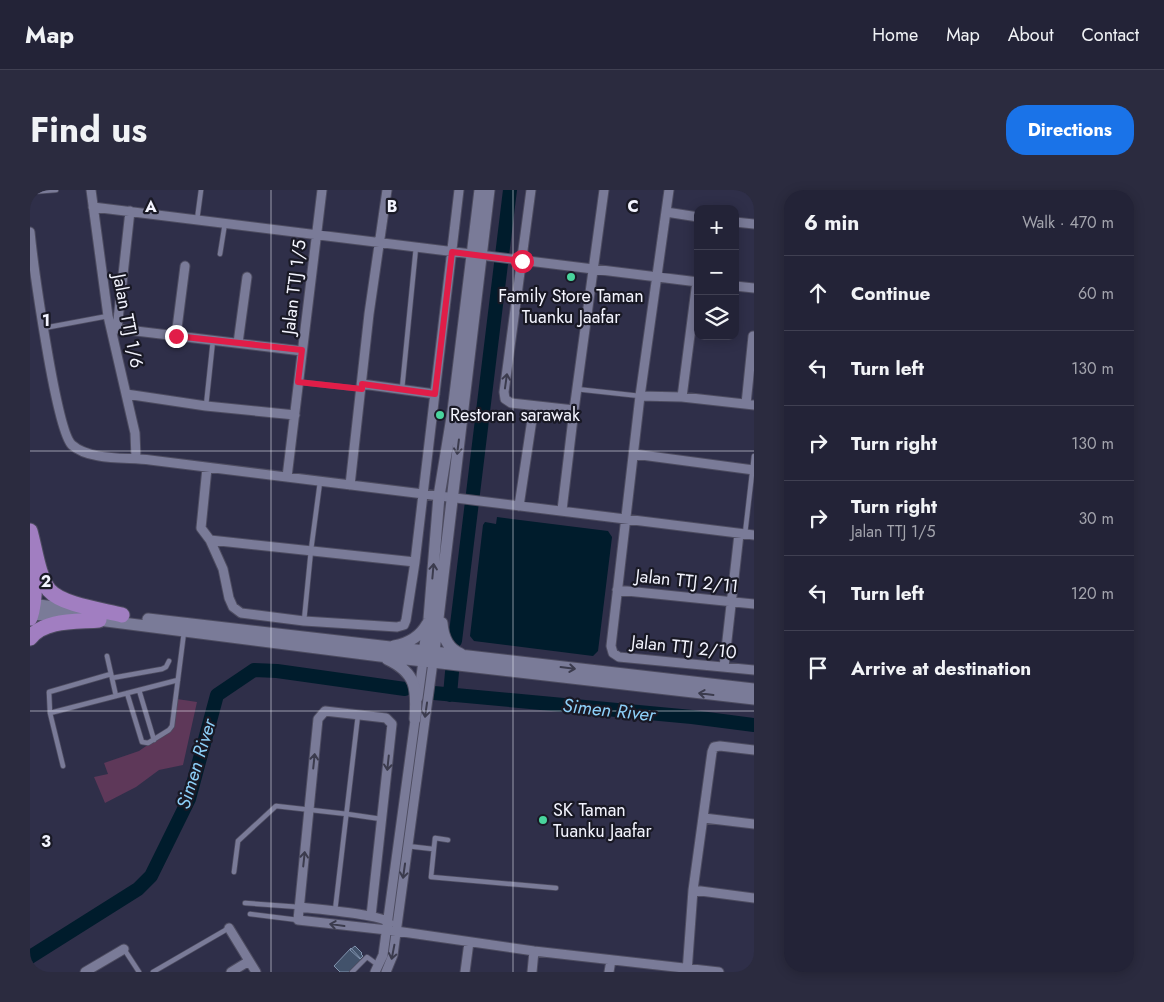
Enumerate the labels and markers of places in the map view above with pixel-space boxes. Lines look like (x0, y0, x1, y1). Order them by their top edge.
marker: Family Store Taman Tuanku Jaafar (565, 271, 577, 283)
place label: Family Store Taman Tuanku Jaafar (498, 283, 644, 330)
place label: Restoran sarawak (450, 402, 580, 428)
marker: Restoran sarawak (434, 409, 446, 421)
place label: SK Taman Tuanku Jaafar (553, 797, 653, 844)
marker: SK Taman Tuanku Jaafar (537, 814, 549, 826)

